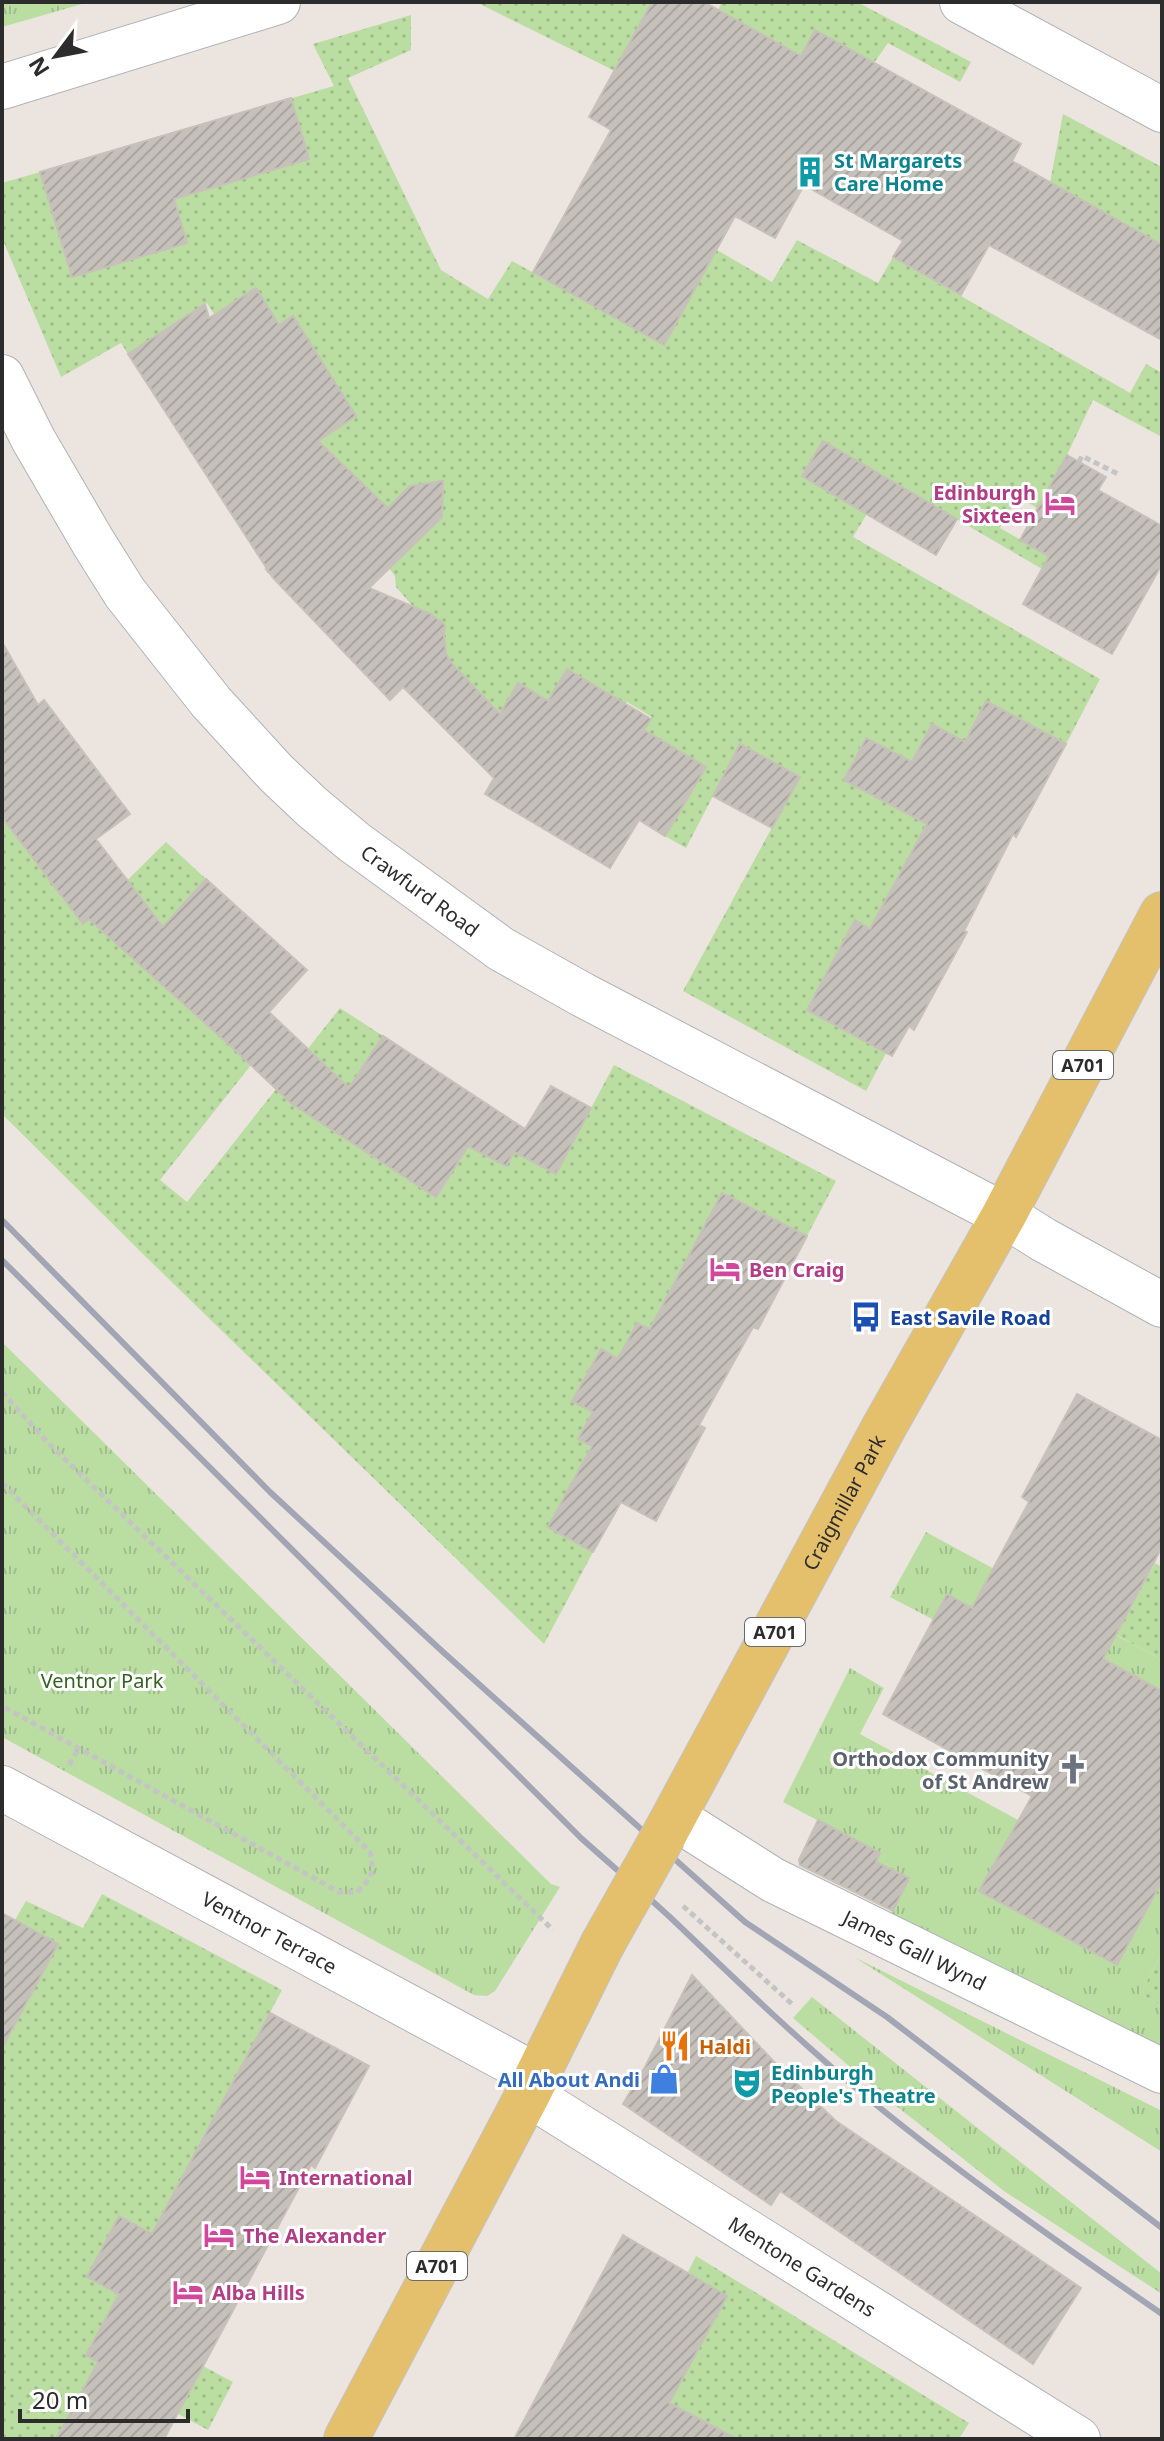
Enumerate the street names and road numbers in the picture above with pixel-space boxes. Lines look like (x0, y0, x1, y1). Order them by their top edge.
street label: Crawfurd Road (356, 838, 485, 942)
road number: A701 (1053, 1051, 1113, 1079)
street label: Craigmillar Park (796, 1429, 891, 1575)
road number: A701 (745, 1618, 805, 1646)
street label: Ventnor Terrace (197, 1885, 342, 1979)
street label: James Gall Wynd (837, 1902, 991, 1996)
street label: Mentone Gardens (724, 2210, 881, 2323)
road number: A701 (407, 2252, 467, 2280)

